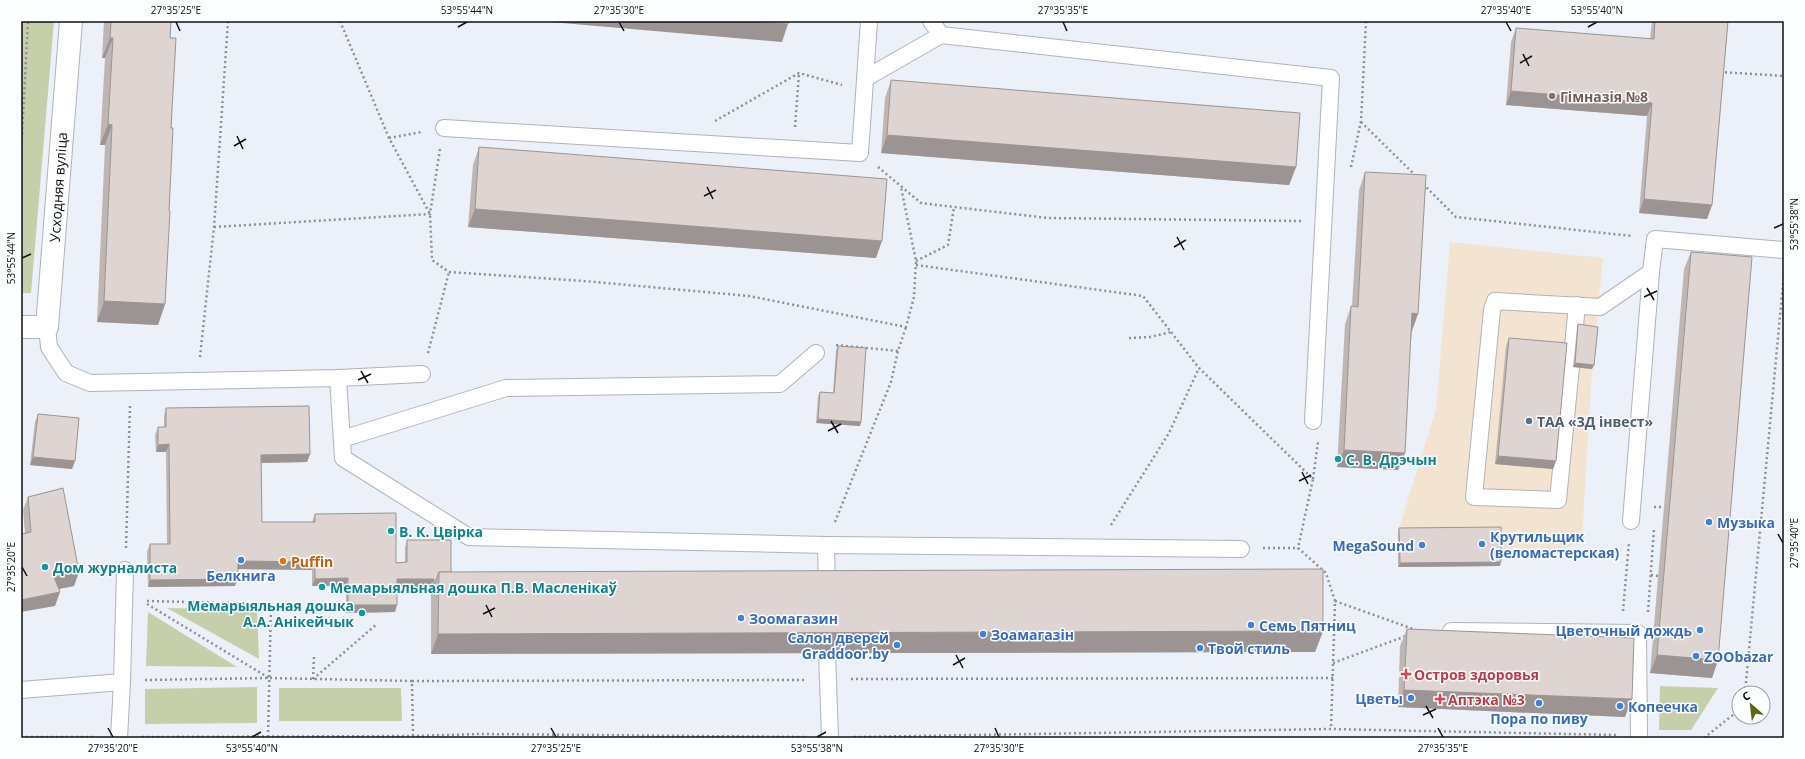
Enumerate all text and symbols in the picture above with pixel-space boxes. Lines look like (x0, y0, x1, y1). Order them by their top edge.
text: 27°35'25"E (151, 3, 201, 17)
text: 53°55'44"N (441, 3, 493, 17)
text: 27°35'30"E (594, 3, 644, 17)
text: 27°35'35"E (1038, 3, 1088, 17)
text: 27°35'40"E (1481, 3, 1531, 17)
text: 53°55'40"N (1571, 3, 1623, 17)
place label: Гімназія №8 (1560, 87, 1648, 106)
marker: Гімназія №8 (1547, 91, 1557, 101)
street label: Усходняя вуліца (45, 131, 71, 243)
text: 53°55'38"N (1787, 198, 1801, 250)
text: 53°55'44"N (4, 232, 18, 284)
place label: ТАА «3Д інвест» (1537, 412, 1654, 431)
marker: ТАА «3Д інвест» (1524, 416, 1534, 426)
place label: С. В. Дрэчын (1346, 450, 1437, 469)
marker: С. В. Дрэчын (1333, 454, 1343, 464)
place label: Музыка (1717, 513, 1775, 532)
marker: Музыка (1704, 517, 1714, 527)
text: 27°35'40"E (1787, 518, 1801, 568)
place label: В. К. Цвірка (399, 522, 483, 541)
marker: В. К. Цвірка (386, 526, 396, 536)
place label: Крутильщик (веломастерская) (1490, 527, 1619, 562)
place label: MegaSound (1333, 536, 1414, 555)
marker: Крутильщик (веломастерская) (1477, 539, 1487, 549)
marker: MegaSound (1417, 540, 1427, 550)
text: 27°35'20"E (4, 542, 18, 592)
place label: Puffin (291, 552, 333, 571)
marker: Белкнига (236, 555, 246, 565)
marker: Puffin (278, 556, 288, 566)
place label: Дом журналиста (53, 558, 177, 577)
marker: Дом журналиста (40, 562, 50, 572)
place label: Белкнига (206, 566, 276, 585)
place label: Мемарыяльная дошка П.В. Масленікаў (330, 578, 617, 597)
marker: Мемарыяльная дошка П.В. Масленікаў (317, 582, 327, 592)
place label: Мемарыяльная дошка А.А. Анікейчык (187, 596, 354, 631)
marker: Мемарыяльная дошка А.А. Анікейчык (357, 608, 367, 618)
place label: Зоомагазин (749, 609, 838, 628)
marker: Зоомагазин (736, 613, 746, 623)
place label: Семь Пятниц (1259, 616, 1356, 635)
marker: Семь Пятниц (1246, 620, 1256, 630)
place label: Цветочный дождь (1555, 621, 1692, 640)
place label: Зоамагазін (991, 625, 1074, 644)
marker: Цветочный дождь (1695, 625, 1705, 635)
place label: Салон дверей Graddoor.by (787, 628, 889, 663)
marker: Зоамагазін (978, 629, 988, 639)
place label: Твой стиль (1208, 639, 1290, 658)
marker: Салон дверей Graddoor.by (892, 640, 902, 650)
marker: Твой стиль (1195, 643, 1205, 653)
place label: ZOObazar (1704, 647, 1774, 666)
marker: ZOObazar (1691, 651, 1701, 661)
place label: Остров здоровья (1414, 665, 1539, 684)
marker: Остров здоровья (1401, 669, 1411, 679)
north arrow (1731, 685, 1771, 725)
text: С (1739, 687, 1753, 704)
place label: Цветы (1355, 689, 1403, 708)
place label: Аптэка №3 (1448, 690, 1525, 709)
marker: Цветы (1406, 693, 1416, 703)
marker: Аптэка №3 (1435, 694, 1445, 704)
place label: Копеечка (1628, 697, 1698, 716)
marker: Пора по пиву (1534, 698, 1544, 708)
marker: Копеечка (1615, 701, 1625, 711)
place label: Пора по пиву (1490, 709, 1588, 728)
text: 27°35'20"E (88, 741, 138, 755)
text: 53°55'40"N (226, 741, 278, 755)
text: 27°35'25"E (531, 741, 581, 755)
text: 53°55'38"N (791, 741, 843, 755)
text: 27°35'30"E (974, 741, 1024, 755)
text: 27°35'35"E (1418, 741, 1468, 755)

